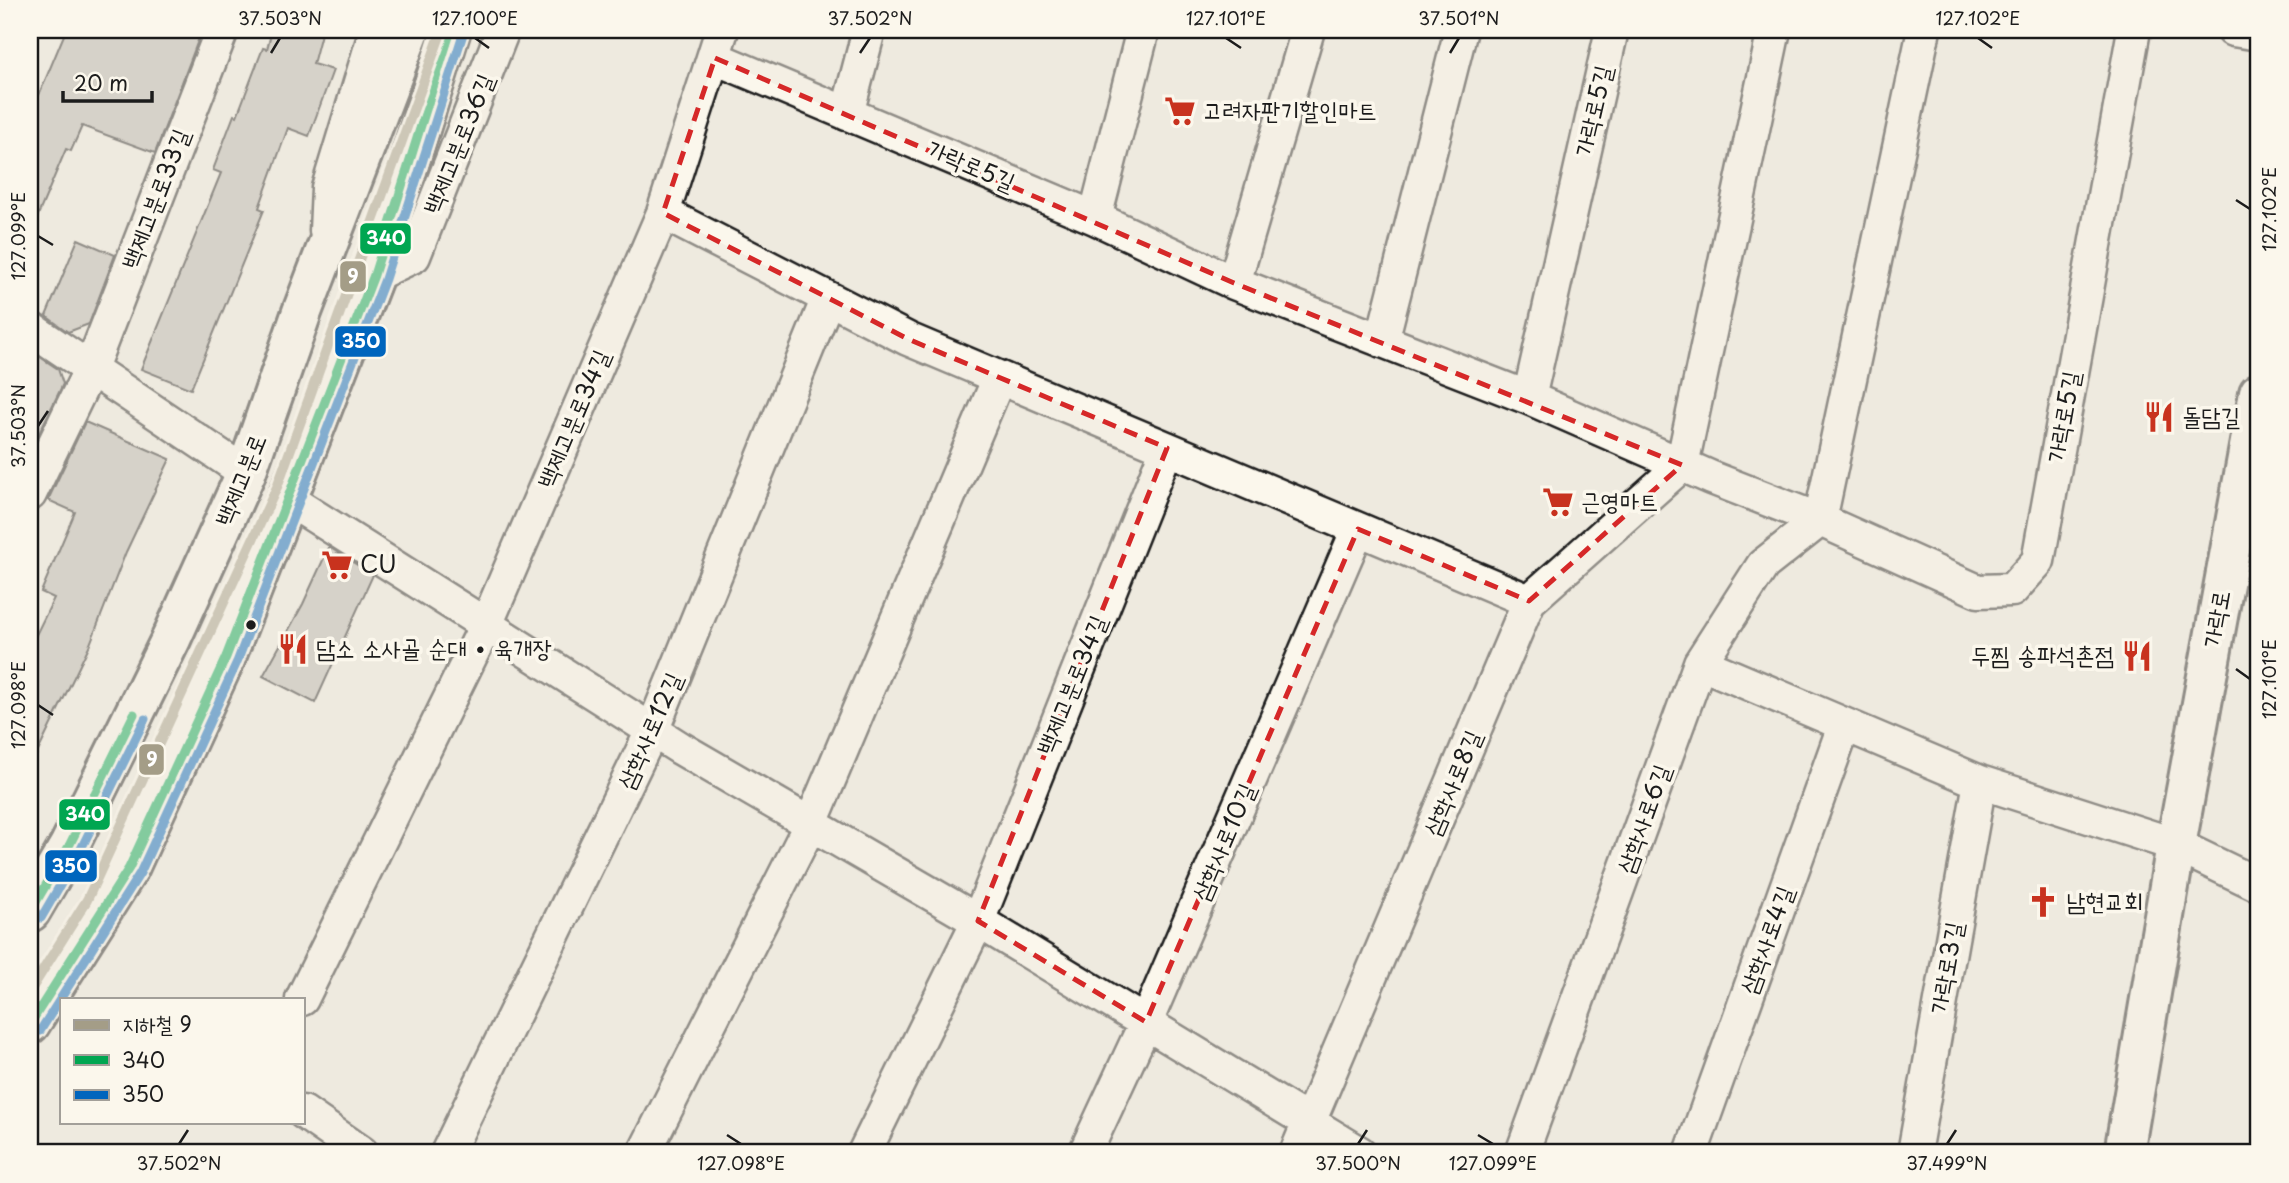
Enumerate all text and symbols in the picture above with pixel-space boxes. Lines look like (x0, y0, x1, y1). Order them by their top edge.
text: 37.503°N (238, 4, 322, 31)
text: 127.100°E (432, 4, 518, 31)
text: 37.502°N (828, 4, 912, 31)
text: 127.101°E (1186, 4, 1266, 31)
text: 37.501°N (1418, 4, 1500, 31)
text: 127.102°E (1936, 4, 2020, 31)
scale bar (63, 60, 152, 104)
street label: 가락로5길 (1564, 61, 1620, 160)
text: 20 m (74, 66, 128, 98)
street label: 백제고분로36길 (413, 68, 502, 219)
place label: 고려자판기할인마트 (1203, 91, 1377, 127)
supermarket icon: 고려자판기할인마트 (1163, 94, 1197, 128)
street label: 백제고분로33길 (111, 123, 197, 274)
street label: 가락로5길 (922, 129, 1021, 199)
text: 127.102°E (2255, 167, 2282, 251)
text: 127.099°E (4, 192, 31, 280)
line badge: 340 (359, 222, 412, 255)
text: 340 (366, 223, 406, 251)
line badge: 9 (339, 260, 367, 293)
text: 9 (347, 261, 359, 289)
line badge: 350 (334, 325, 387, 358)
text: 350 (342, 326, 380, 354)
street label: 백제고분로34길 (527, 343, 618, 493)
street label: 가락로5길 (2036, 368, 2088, 465)
text: 37.503°N (4, 384, 31, 468)
place label: 돌담길 (2182, 397, 2240, 433)
restaurant icon: 돌담길 (2142, 400, 2176, 434)
street label: 백제고분로 (204, 428, 274, 531)
place label: 근영마트 (1581, 482, 1658, 518)
supermarket icon: 근영마트 (1541, 485, 1575, 519)
place label: CU (360, 545, 397, 581)
supermarket icon: CU (320, 548, 354, 582)
street label: 가락로 (2192, 587, 2238, 650)
street label: 백제고분로34길 (1026, 609, 1114, 759)
unlabelled marker (244, 618, 258, 632)
place label: 담소 소사골 순대 • 육개장 (316, 629, 552, 665)
restaurant icon: 담소 소사골 순대 • 육개장 (276, 632, 310, 666)
place label: 두찜 송파석촌점 (1971, 636, 2114, 672)
restaurant icon: 두찜 송파석촌점 (2120, 639, 2154, 673)
text: 127.101°E (2255, 639, 2282, 719)
text: 127.098°E (4, 661, 31, 749)
street label: 삼학사로12길 (606, 666, 690, 794)
street label: 삼학사로8길 (1413, 724, 1490, 841)
line badge: 9 (138, 743, 165, 776)
text: 9 (146, 744, 158, 772)
street label: 삼학사로6길 (1606, 759, 1678, 878)
street label: 삼학사로10길 (1181, 777, 1263, 906)
line badge: 340 (58, 798, 111, 831)
text: 340 (65, 799, 105, 827)
line badge: 350 (44, 849, 98, 883)
text: 350 (52, 851, 90, 879)
street label: 삼학사로4길 (1729, 880, 1801, 998)
place label: 남현교회 (2066, 882, 2143, 918)
church icon: 남현교회 (2026, 885, 2060, 919)
street label: 가락로3길 (1919, 919, 1971, 1017)
legend (60, 998, 304, 1124)
text: 지하철 9 (122, 1007, 192, 1039)
text: 340 (122, 1043, 165, 1075)
text: 350 (122, 1077, 164, 1109)
text: 37.502°N (137, 1149, 221, 1176)
text: 127.098°E (697, 1149, 785, 1176)
text: 37.500°N (1315, 1149, 1401, 1176)
text: 127.099°E (1449, 1149, 1537, 1176)
text: 37.499°N (1906, 1149, 1988, 1176)

